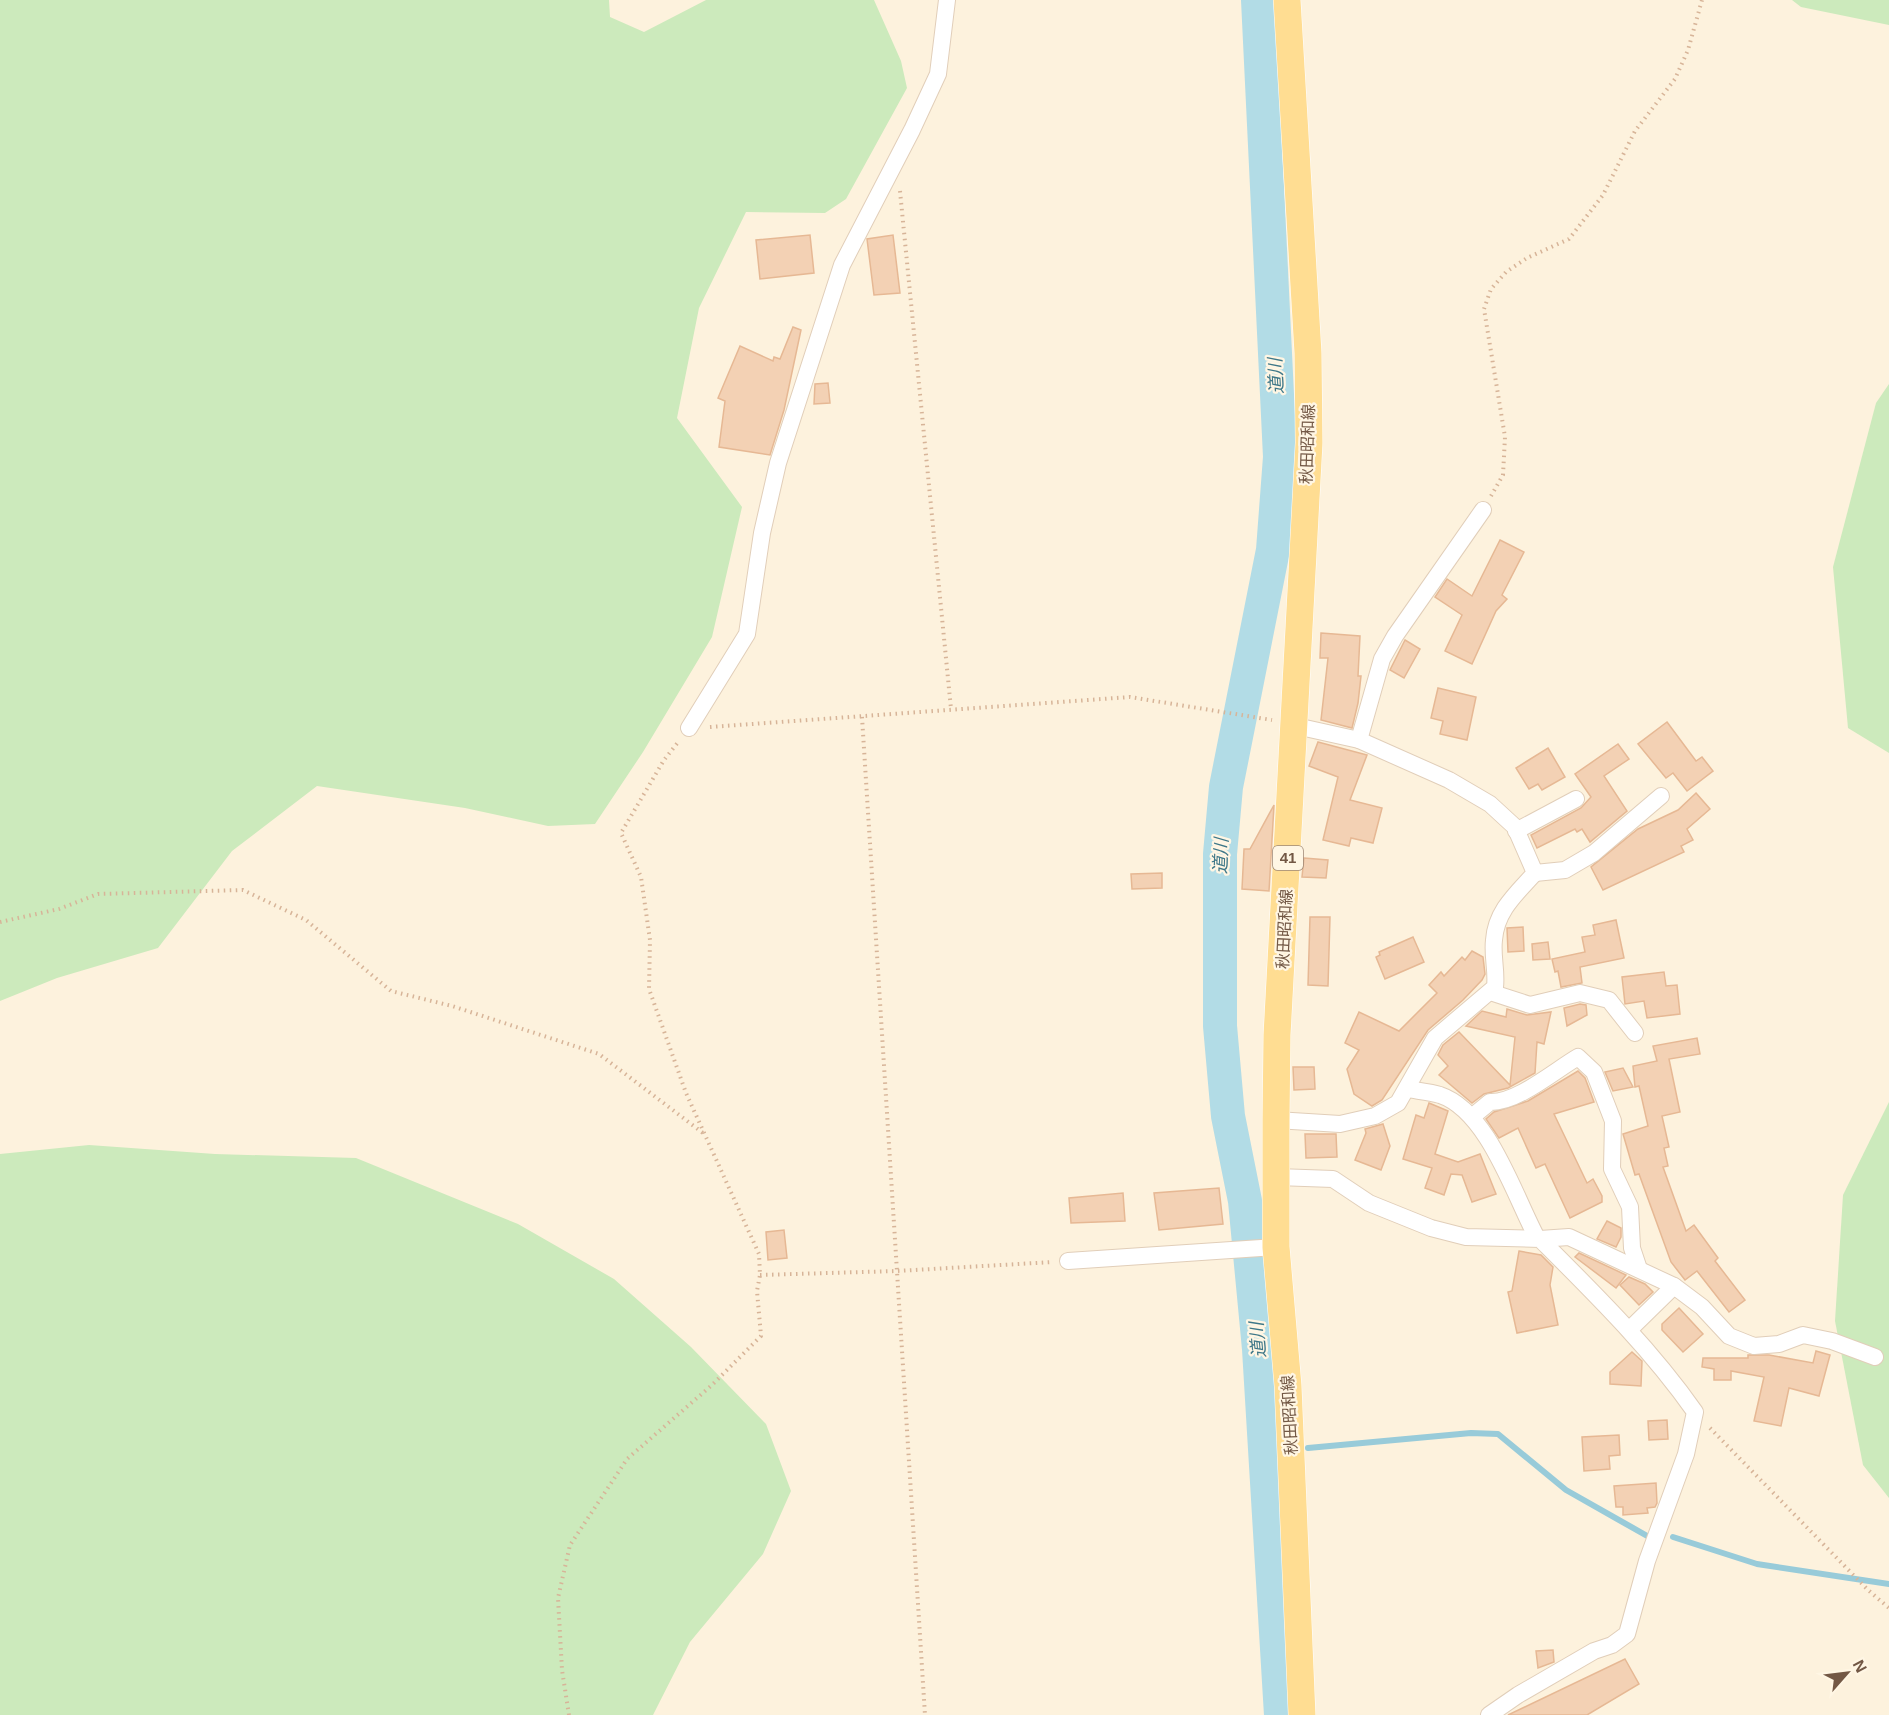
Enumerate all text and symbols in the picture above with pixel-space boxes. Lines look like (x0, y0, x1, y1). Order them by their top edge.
water label: 道川 (1265, 356, 1287, 394)
street label: 秋田昭和線 (1298, 404, 1317, 484)
water label: 道川 (1210, 836, 1232, 874)
road number: 41 (1273, 846, 1303, 870)
street label: 秋田昭和線 (1274, 889, 1295, 969)
water label: 道川 (1246, 1319, 1270, 1359)
street label: 秋田昭和線 (1279, 1375, 1300, 1455)
north arrow (1817, 1643, 1877, 1703)
text: N (1850, 1657, 1870, 1675)

